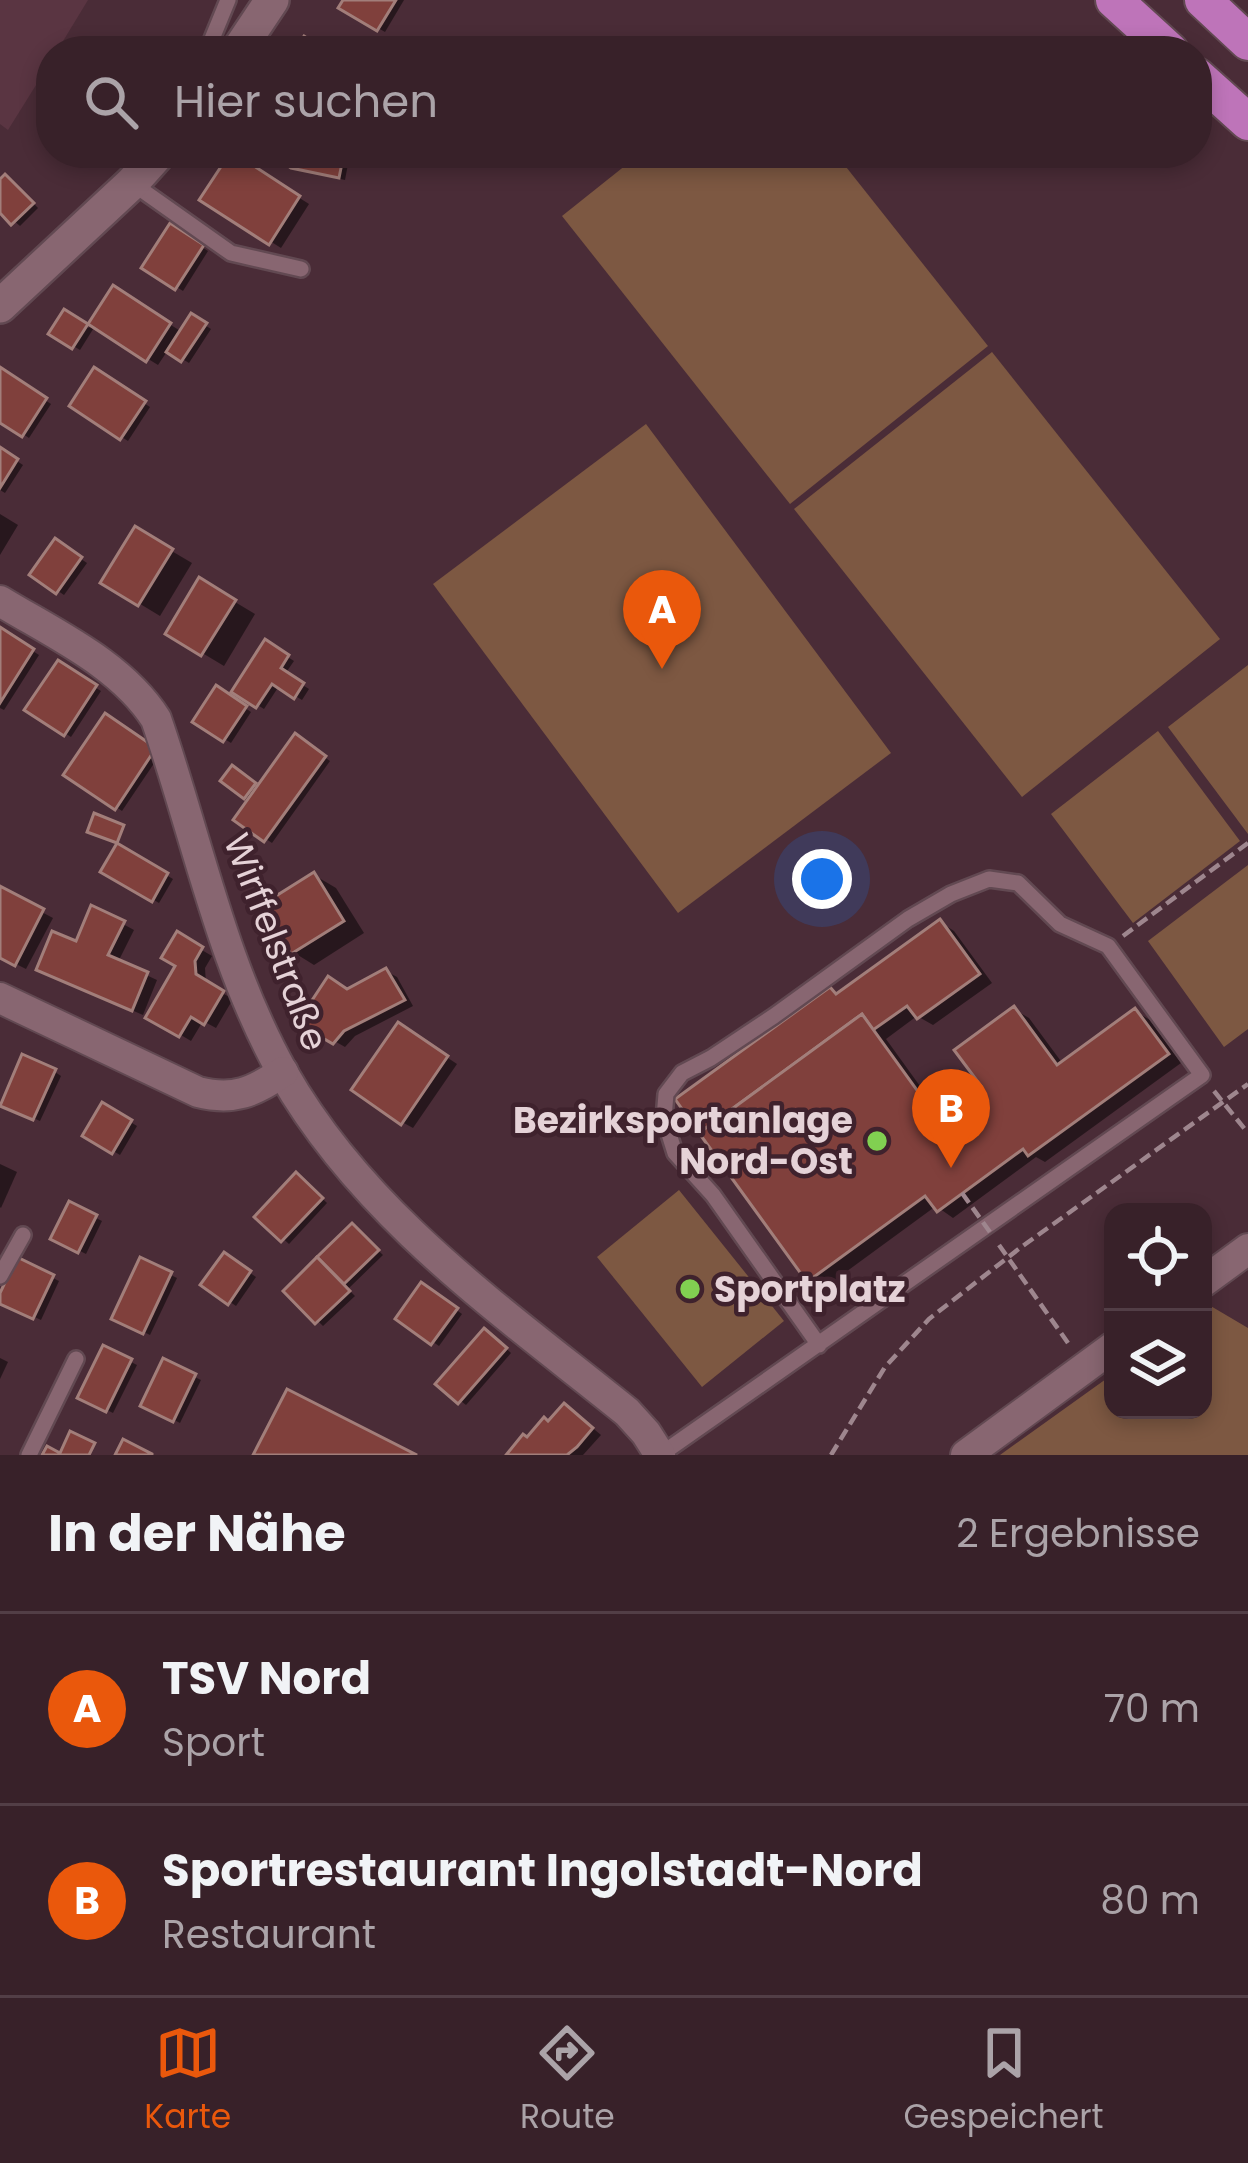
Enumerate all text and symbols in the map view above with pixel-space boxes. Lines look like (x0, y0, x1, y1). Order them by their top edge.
search box (36, 36, 1212, 168)
icon: search (78, 69, 144, 135)
text: Hier suchen (174, 70, 438, 133)
pin: A (623, 570, 701, 669)
street label: Wirffelstraße (211, 826, 341, 1058)
your location (792, 849, 852, 909)
pin: B (912, 1069, 990, 1168)
place label: Bezirksportanlage Nord-Ost (513, 1095, 853, 1187)
marker: Bezirksportanlage Nord-Ost (864, 1128, 890, 1154)
map controls (1104, 1203, 1212, 1419)
button: locate (1104, 1203, 1212, 1311)
place label: Sportplatz (714, 1264, 906, 1315)
marker: Sportplatz (677, 1276, 703, 1302)
button: layers (1104, 1311, 1212, 1419)
text: In der Nähe (48, 1497, 346, 1569)
text: 2 Ergebnisse (956, 1506, 1200, 1561)
text: TSV Nord (162, 1647, 371, 1710)
text: A (73, 1681, 101, 1736)
text: 70 m (1104, 1681, 1200, 1736)
text: Sport (162, 1715, 265, 1770)
text: Sportrestaurant Ingolstadt-Nord (162, 1839, 923, 1902)
text: B (74, 1873, 100, 1928)
text: 80 m (1100, 1873, 1200, 1928)
text: Restaurant (162, 1907, 376, 1962)
tab: Karte (144, 2020, 231, 2142)
tab: Route (520, 2020, 615, 2142)
tab: Gespeichert (903, 2020, 1104, 2142)

